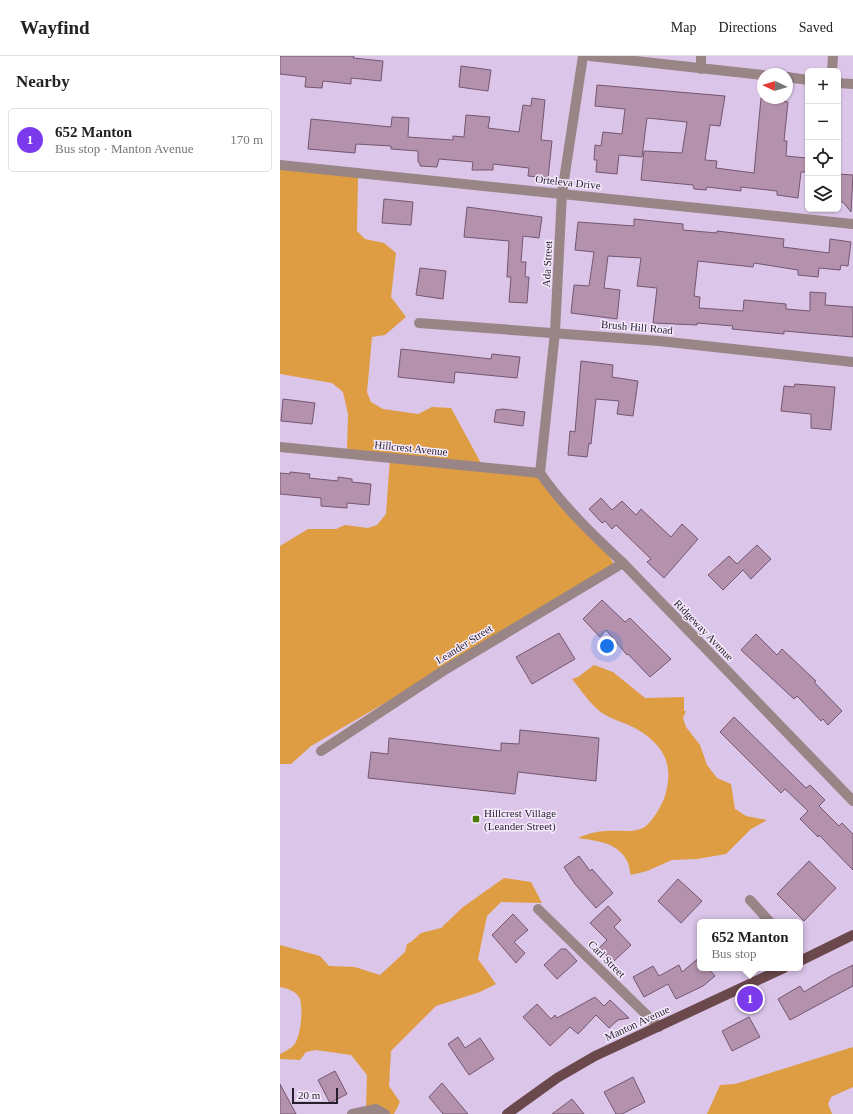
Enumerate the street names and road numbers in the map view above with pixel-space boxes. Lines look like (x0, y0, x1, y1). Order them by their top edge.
street label: Orteleva Drive (535, 173, 601, 191)
street label: Ada Street (540, 240, 554, 288)
street label: Brush Hill Road (601, 318, 674, 336)
street label: Hillcrest Avenue (374, 438, 448, 458)
street label: Ridgeway Avenue (672, 597, 736, 663)
street label: Leander Street (433, 622, 495, 666)
street label: Carl Street (586, 938, 628, 980)
street label: Manton Avenue (603, 1003, 671, 1043)

